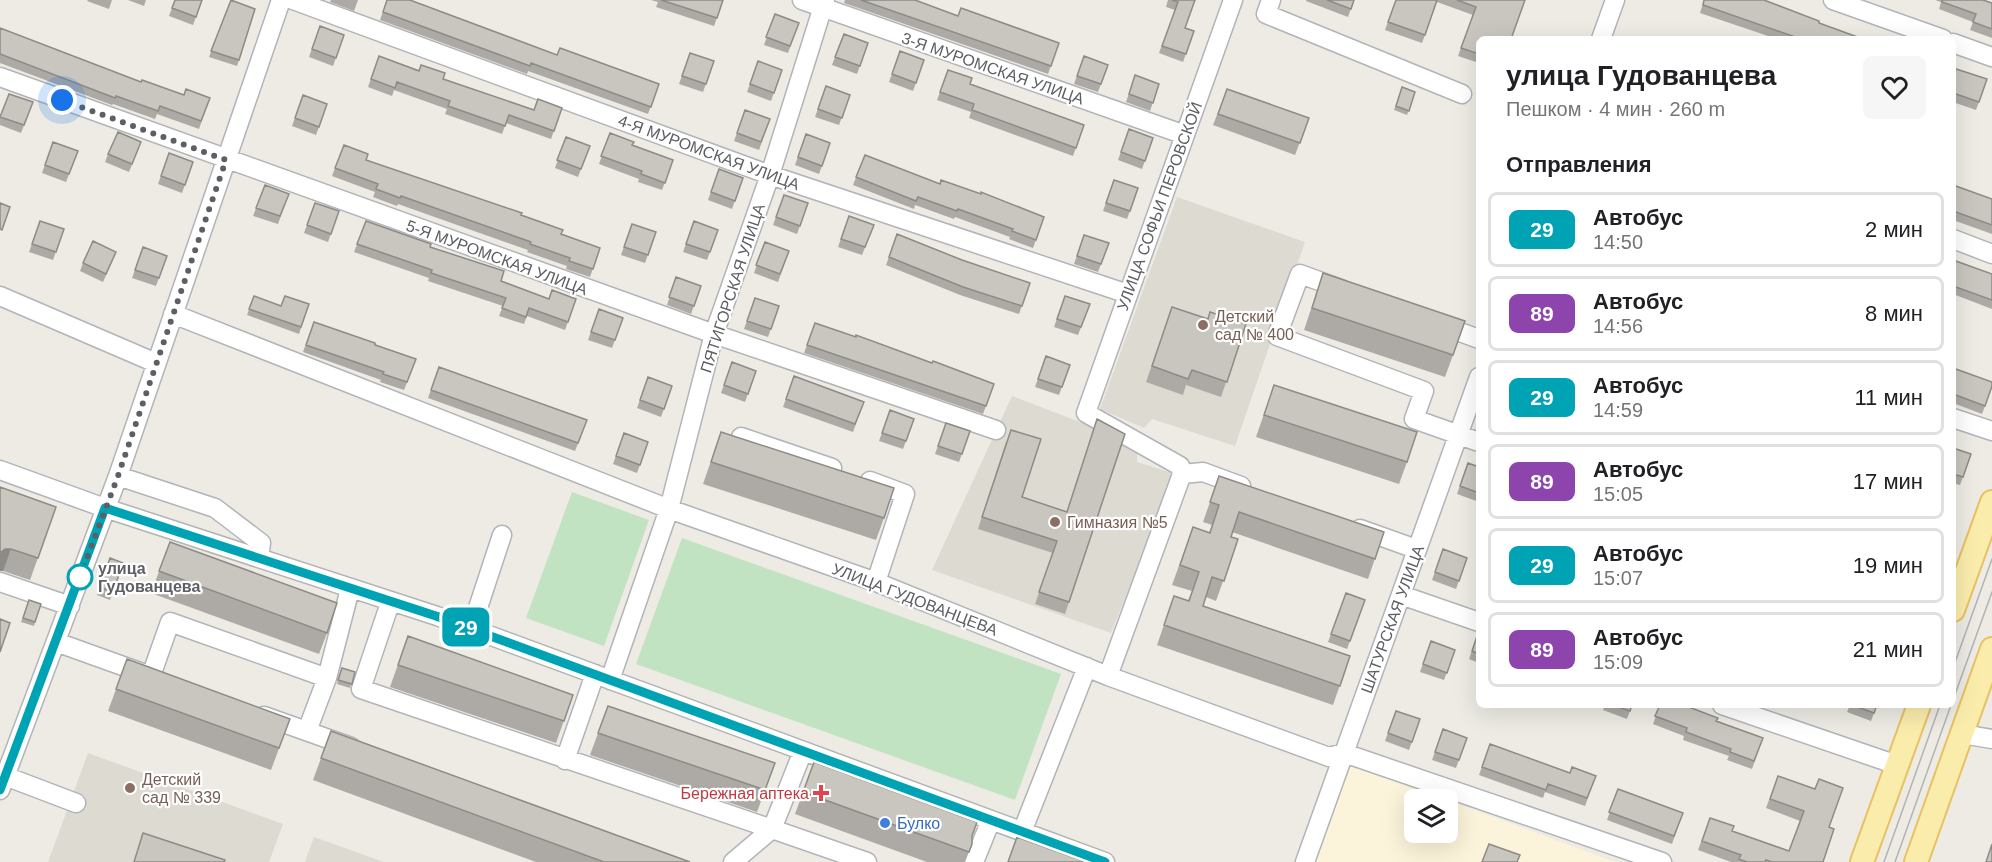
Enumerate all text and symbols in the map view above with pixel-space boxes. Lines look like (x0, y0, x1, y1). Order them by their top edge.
street label: 3-Я МУРОМСКАЯ УЛИЦА (900, 29, 1086, 108)
button: heart (1863, 56, 1926, 119)
text: улица Гудованцева (1506, 60, 1776, 91)
your location (47, 85, 77, 115)
text: Пешком · 4 мин · 260 m (1506, 98, 1725, 120)
street label: УЛИЦА СОФЬИ ПЕРОВСКОЙ (1113, 99, 1205, 313)
street label: 4-Я МУРОМСКАЯ УЛИЦА (616, 112, 802, 193)
text: Отправления (1506, 152, 1652, 177)
street label: ПЯТИГОРСКАЯ УЛИЦА (697, 201, 768, 375)
text: Автобус (1593, 205, 1683, 230)
street label: 5-Я МУРОМСКАЯ УЛИЦА (404, 217, 590, 298)
text: 2 мин (1865, 217, 1923, 242)
text: 29 (1530, 218, 1554, 241)
text: 14:50 (1593, 231, 1643, 253)
text: Автобус (1593, 289, 1683, 314)
text: 8 мин (1865, 301, 1923, 326)
text: 89 (1530, 302, 1554, 325)
place label: Детский сад № 400 (1215, 308, 1294, 343)
text: 14:56 (1593, 315, 1643, 337)
marker: Детский сад № 400 (1196, 318, 1210, 332)
text: Автобус (1593, 373, 1683, 398)
text: 11 мин (1854, 385, 1923, 410)
text: 29 (1530, 386, 1554, 409)
text: 14:59 (1593, 399, 1643, 421)
text: Автобус (1593, 457, 1683, 482)
text: 17 мин (1853, 469, 1923, 494)
text: 89 (1530, 470, 1554, 493)
text: 15:05 (1593, 483, 1643, 505)
place label: Гимназия №5 (1067, 514, 1168, 531)
marker: Гимназия №5 (1048, 515, 1062, 529)
text: Автобус (1593, 541, 1683, 566)
street label: ШАТУРСКАЯ УЛИЦА (1358, 543, 1427, 695)
text: 19 мин (1853, 553, 1923, 578)
text: 29 (1530, 554, 1554, 577)
place label: улица Гудованцева (98, 560, 200, 595)
street label: УЛИЦА ГУДОВАНЦЕВА (830, 560, 1000, 639)
marker: улица Гудованцева (67, 564, 93, 590)
text: 15:07 (1593, 567, 1643, 589)
line badge: 29 (439, 608, 493, 646)
text: 29 (454, 616, 478, 639)
text: Автобус (1593, 625, 1683, 650)
text: 21 мин (1853, 637, 1923, 662)
text: 89 (1530, 638, 1554, 661)
text: 15:09 (1593, 651, 1643, 673)
place label: Детский сад № 339 (142, 771, 221, 806)
marker: Детский сад № 339 (123, 781, 137, 795)
place label: Бережная аптека (681, 785, 809, 802)
marker: Бережная аптека (814, 786, 828, 800)
map controls (1404, 789, 1458, 843)
button: layers (1404, 789, 1458, 843)
place label: Булко (897, 815, 940, 832)
marker: Булко (878, 816, 892, 830)

